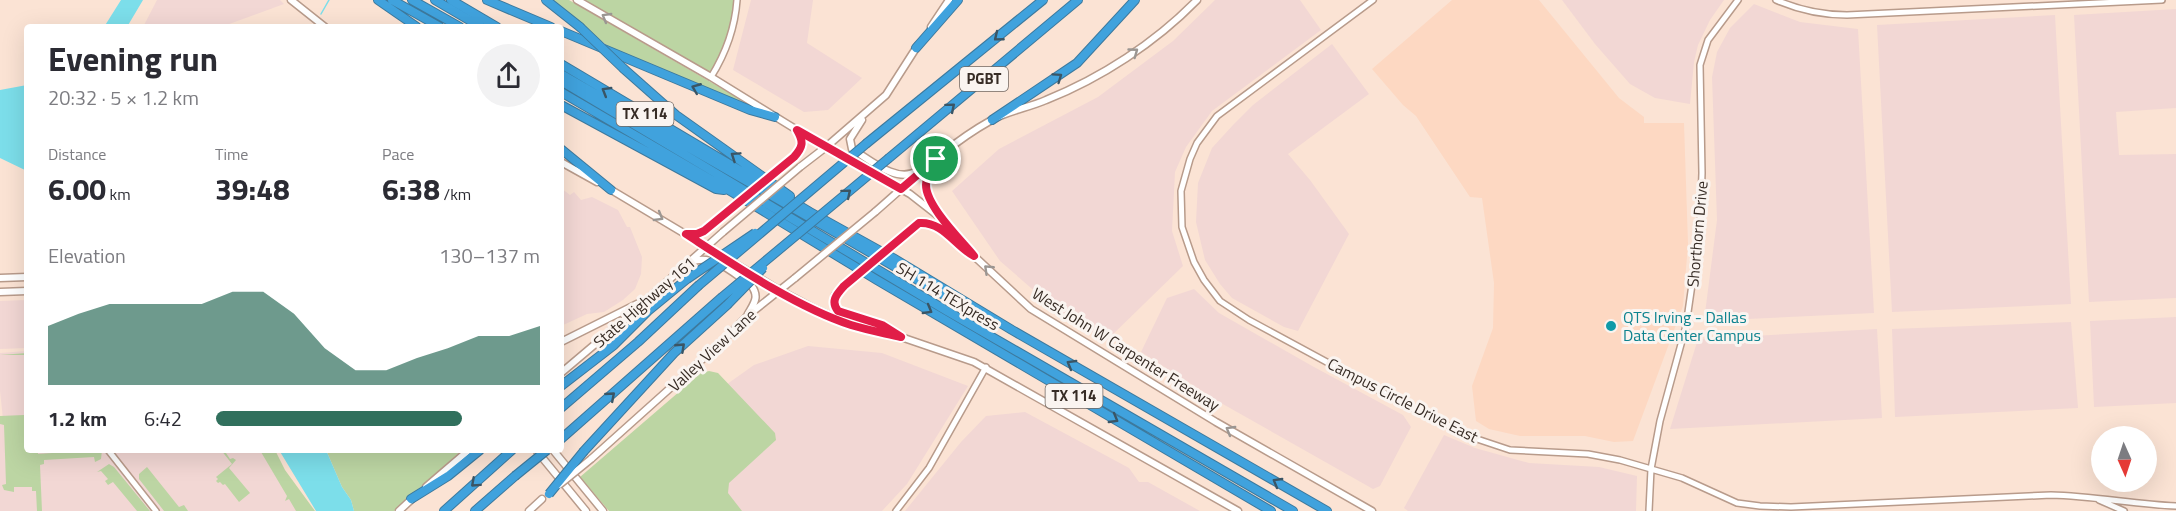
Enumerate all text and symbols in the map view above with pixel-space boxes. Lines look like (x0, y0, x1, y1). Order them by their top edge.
one-way arrow (602, 12, 612, 24)
one-way arrow (994, 30, 1005, 41)
text: Evening run (48, 34, 218, 84)
button: share (477, 44, 540, 107)
one-way arrow (1127, 48, 1138, 59)
road number: PGBT (960, 67, 1008, 91)
one-way arrow (1052, 73, 1063, 84)
text: 20:32 · 5 × 1.2 km (48, 82, 199, 113)
one-way arrow (691, 83, 702, 95)
one-way arrow (602, 86, 612, 98)
road number: TX 114 (616, 102, 674, 126)
one-way arrow (944, 103, 955, 114)
pin (910, 133, 961, 184)
text: Distance (48, 142, 106, 166)
text: Time (215, 142, 248, 166)
text: Pace (382, 142, 414, 166)
icon: arrive (919, 142, 952, 175)
one-way arrow (730, 152, 741, 163)
text: 6.00 (48, 166, 106, 212)
text: 39:48 (215, 166, 290, 212)
text: 6:38 (382, 166, 440, 212)
street label: Shorthorn Drive (1680, 180, 1714, 288)
text: km (106, 182, 131, 206)
text: /km (440, 182, 471, 206)
one-way arrow (840, 190, 851, 201)
one-way arrow (653, 210, 663, 222)
text: Elevation (48, 240, 126, 271)
text: 130–137 m (439, 240, 540, 271)
street label: State Highway 161 (588, 251, 700, 353)
street label: SH 114 TEXpress (892, 256, 1004, 336)
one-way arrow (984, 265, 994, 276)
street label: West John W Carpenter Freeway (1028, 281, 1225, 417)
street label: Valley View Lane (663, 303, 761, 397)
one-way arrow (922, 303, 932, 314)
place label: QTS Irving - Dallas Data Center Campus (1623, 305, 1761, 347)
marker: QTS Irving - Dallas Data Center Campus (1604, 319, 1618, 333)
one-way arrow (675, 343, 685, 354)
street label: Campus Circle Drive East (1323, 352, 1483, 449)
one-way arrow (1067, 359, 1077, 371)
road number: TX 114 (1046, 384, 1102, 408)
one-way arrow (604, 392, 615, 403)
text: 1.2 km (48, 403, 107, 434)
text: 6:42 (144, 403, 182, 434)
one-way arrow (1108, 412, 1118, 423)
one-way arrow (1226, 426, 1236, 437)
north arrow (2091, 426, 2157, 492)
map controls (2091, 426, 2157, 492)
one-way arrow (471, 476, 482, 487)
one-way arrow (1273, 478, 1283, 489)

